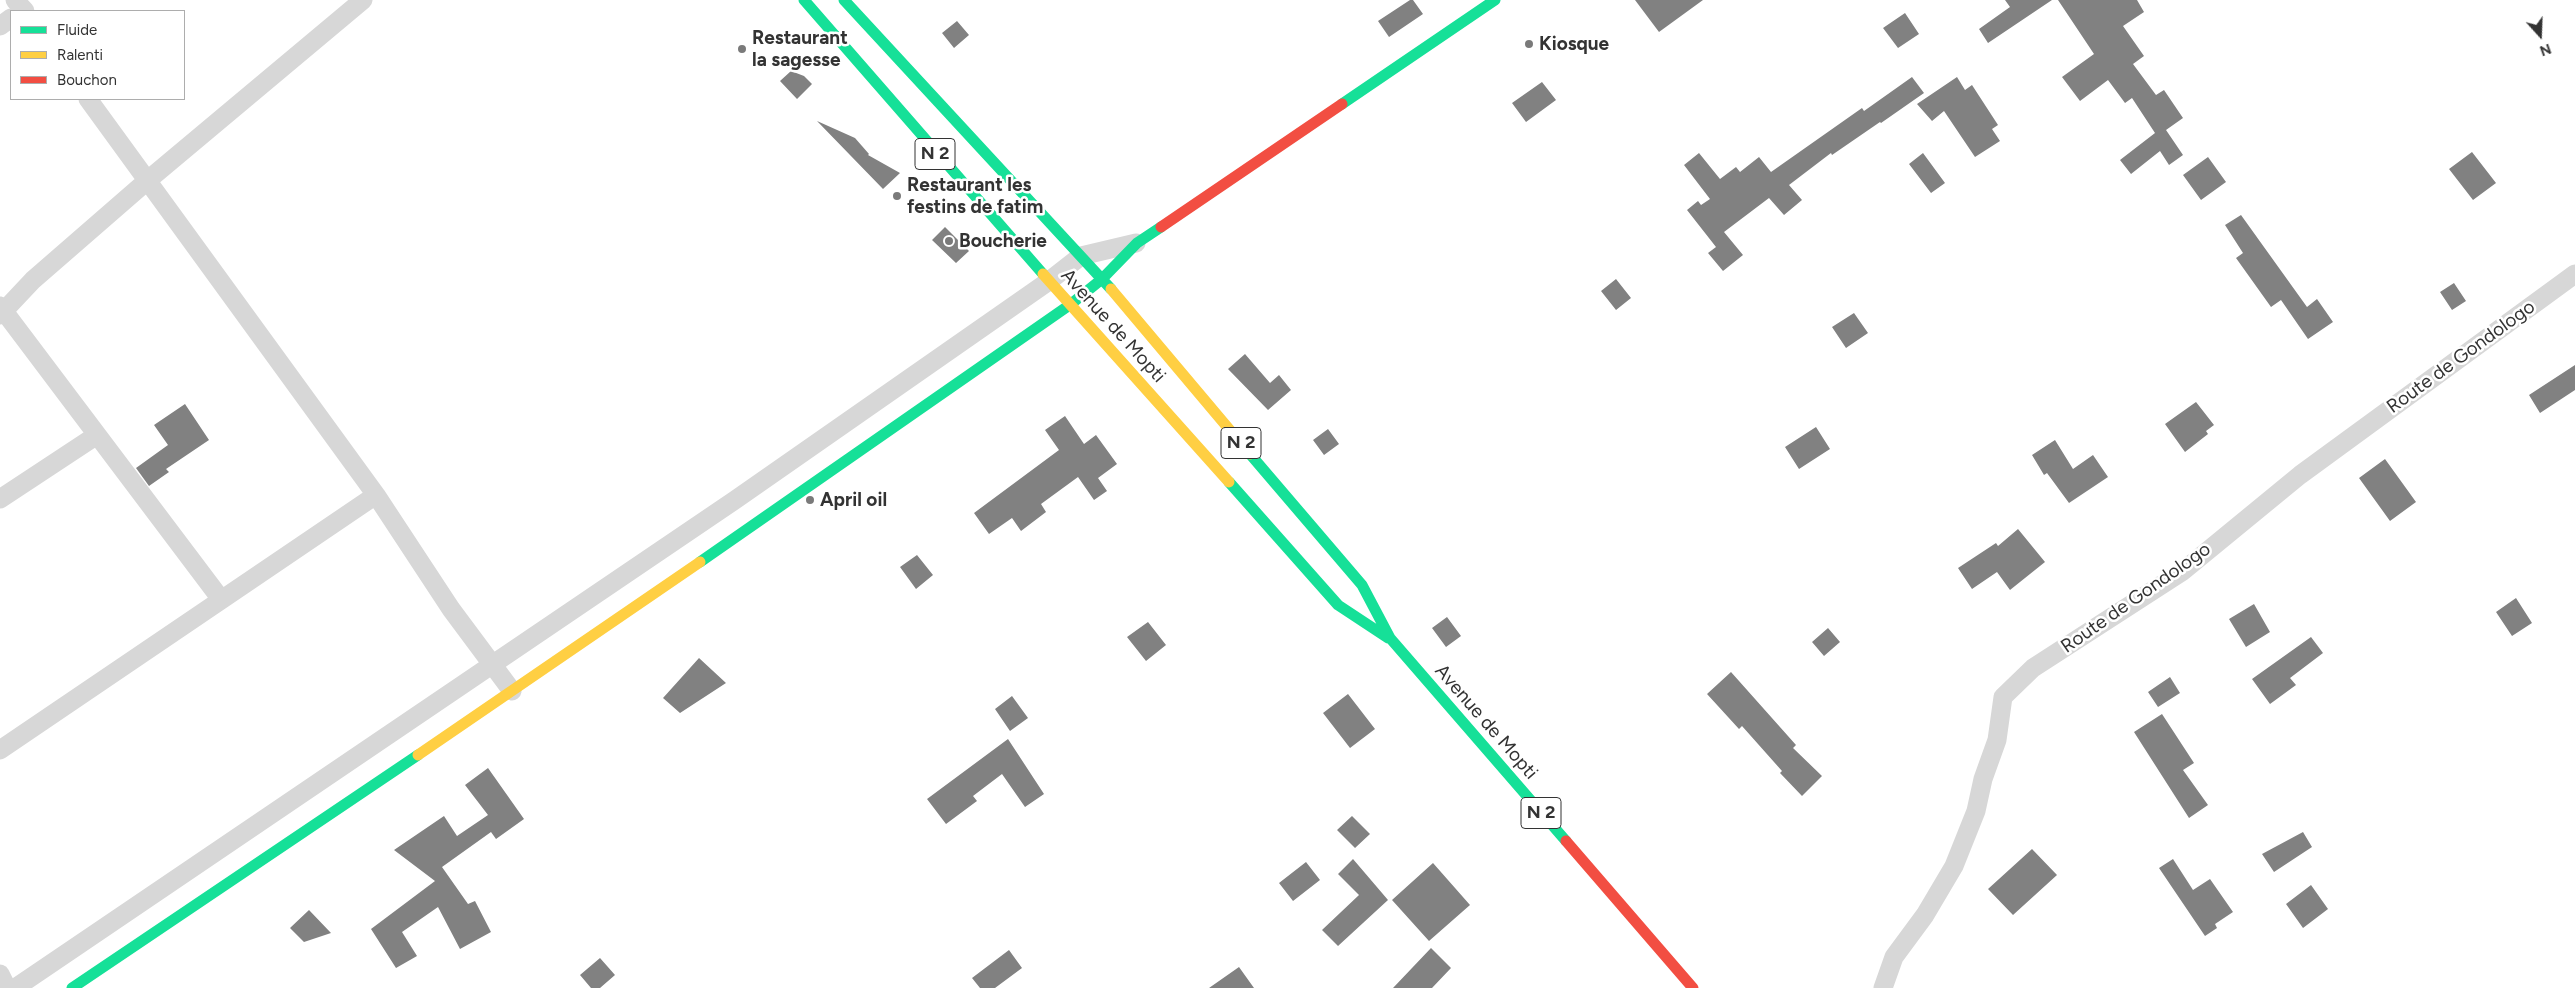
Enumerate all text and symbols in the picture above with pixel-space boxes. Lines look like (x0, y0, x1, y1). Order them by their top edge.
legend (10, 10, 185, 100)
north arrow (2515, 10, 2565, 60)
text: Fluide (57, 21, 97, 39)
place label: Restaurant la sagesse (752, 27, 848, 71)
place label: Kiosque (1539, 33, 1609, 55)
marker: Kiosque (1523, 38, 1535, 50)
text: N (2537, 40, 2553, 59)
marker: Restaurant la sagesse (736, 43, 748, 55)
text: Ralenti (57, 46, 103, 64)
text: Bouchon (57, 71, 117, 89)
road number: N 2 (915, 138, 955, 170)
place label: Restaurant les festins de fatim (907, 174, 1043, 218)
marker: Restaurant les festins de fatim (891, 190, 903, 202)
place label: Boucherie (959, 230, 1047, 252)
marker: Boucherie (943, 235, 955, 247)
street label: Avenue de Mopti (1056, 264, 1170, 388)
street label: Route de Gondologo (2382, 296, 2540, 418)
road number: N 2 (1221, 428, 1261, 458)
place label: April oil (820, 489, 887, 511)
marker: April oil (804, 494, 816, 506)
street label: Route de Gondologo (2057, 538, 2215, 658)
street label: Avenue de Mopti (1430, 660, 1542, 784)
road number: N 2 (1521, 798, 1561, 828)

